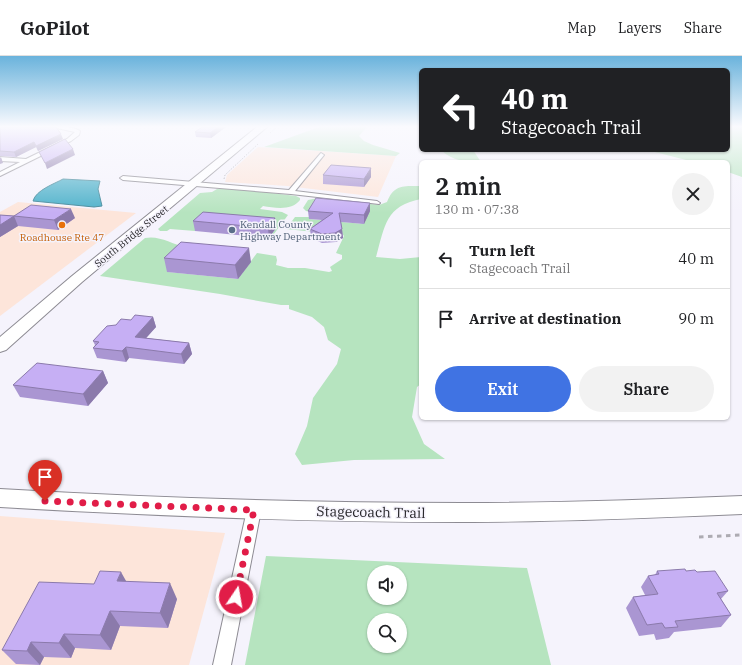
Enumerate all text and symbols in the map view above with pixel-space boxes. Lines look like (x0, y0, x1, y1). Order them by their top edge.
text: GoPilot (20, 16, 89, 40)
text: Map (568, 19, 596, 37)
text: Layers (618, 19, 662, 37)
text: Share (684, 19, 722, 37)
text: 40 m (501, 80, 568, 117)
icon: left (435, 84, 487, 136)
text: Stagecoach Trail (501, 116, 641, 139)
text: 2 min (435, 170, 502, 202)
button: close (672, 173, 714, 215)
text: 130 m · 07:38 (435, 201, 519, 218)
street label: South Bridge Street (92, 202, 171, 270)
place label: Kendall County Highway Department (240, 218, 341, 243)
marker: Roadhouse Rte 47 (57, 220, 67, 230)
marker: Kendall County Highway Department (227, 225, 237, 235)
place label: Roadhouse Rte 47 (20, 231, 104, 244)
text: Turn left (469, 241, 535, 260)
icon: left (435, 248, 457, 270)
text: 40 m (678, 249, 714, 268)
text: Stagecoach Trail (469, 260, 570, 277)
icon: arrive (435, 308, 457, 330)
text: Arrive at destination (469, 309, 621, 328)
text: 90 m (678, 309, 714, 328)
button: Exit (435, 366, 571, 412)
button: Share (579, 366, 714, 412)
pin (28, 460, 62, 501)
icon: arrive (34, 466, 56, 488)
street label: Stagecoach Trail (316, 502, 426, 522)
map controls (367, 565, 407, 653)
button: sound (367, 565, 407, 605)
position arrow (215, 576, 257, 618)
button: search (367, 613, 407, 653)

